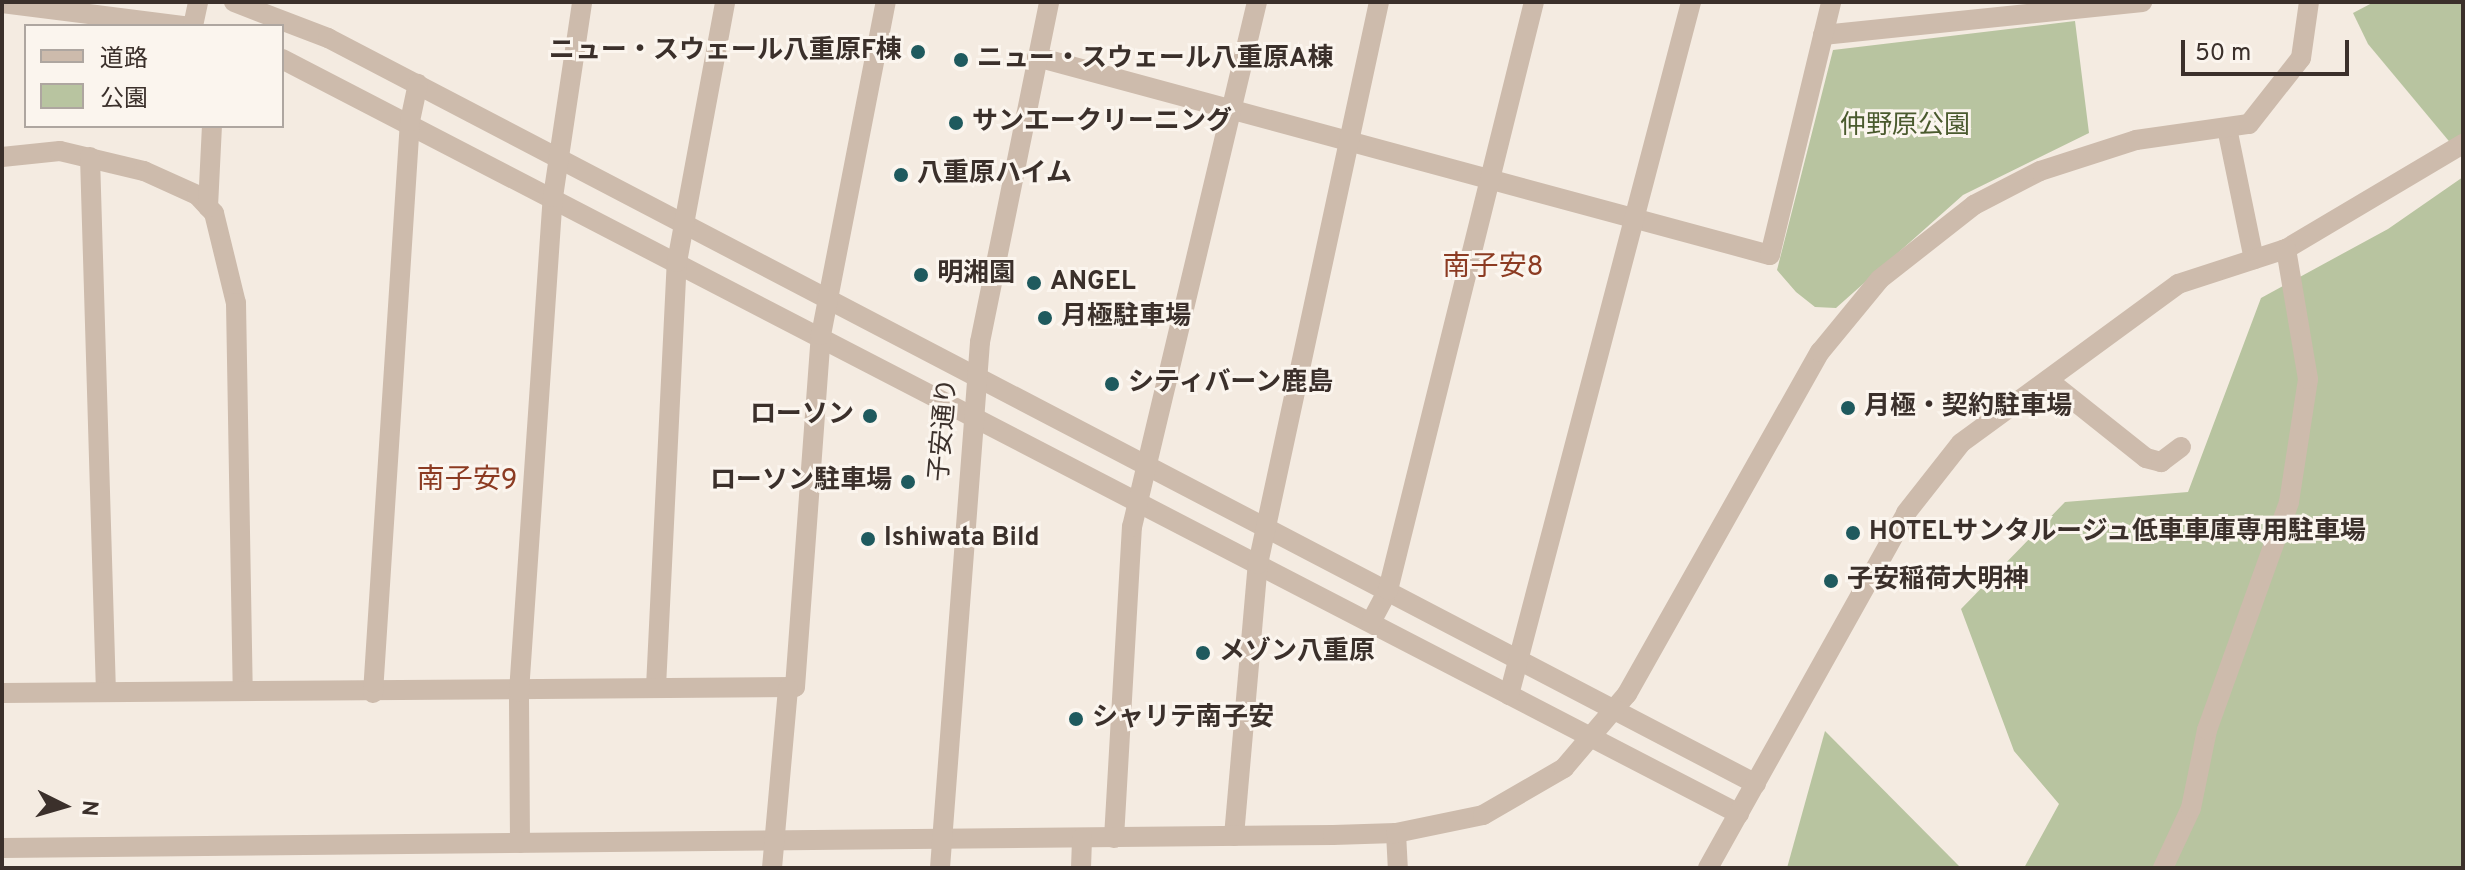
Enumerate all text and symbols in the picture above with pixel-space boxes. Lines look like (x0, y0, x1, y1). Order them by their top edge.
legend (24, 24, 284, 128)
scale bar (2185, 24, 2353, 74)
place label: ニュー・スウェール八重原F棟 (549, 36, 902, 68)
text: 50 m (2195, 39, 2251, 69)
marker: ニュー・スウェール八重原F棟 (909, 43, 927, 61)
place label: ニュー・スウェール八重原A棟 (977, 44, 1334, 76)
text: 道路 (100, 45, 148, 75)
marker: ニュー・スウェール八重原A棟 (952, 51, 970, 69)
text: 公園 (100, 85, 148, 115)
place label: サンエークリーニング (972, 107, 1232, 139)
park label: 仲野原公園 (1840, 111, 1970, 143)
marker: サンエークリーニング (947, 114, 965, 132)
place label: 八重原ハイム (917, 159, 1073, 191)
marker: 八重原ハイム (892, 166, 910, 184)
district label: 南子安8 (1442, 251, 1544, 285)
place label: 明湘園 (937, 259, 1015, 291)
marker: 明湘園 (912, 266, 930, 284)
place label: ANGEL (1050, 267, 1136, 299)
marker: ANGEL (1025, 274, 1043, 292)
place label: 月極駐車場 (1061, 302, 1191, 334)
marker: 月極駐車場 (1036, 309, 1054, 327)
place label: シティバーン鹿島 (1128, 368, 1336, 400)
marker: シティバーン鹿島 (1103, 375, 1121, 393)
street label: 子安通り (925, 377, 965, 483)
place label: 月極・契約駐車場 (1864, 392, 2072, 424)
marker: 月極・契約駐車場 (1839, 399, 1857, 417)
place label: ローソン (750, 400, 854, 432)
marker: ローソン (861, 407, 879, 425)
district label: 南子安9 (417, 464, 517, 498)
place label: ローソン駐車場 (710, 466, 892, 498)
marker: ローソン駐車場 (899, 473, 917, 491)
place label: HOTELサンタルージュ低車車庫専用駐車場 (1869, 517, 2368, 549)
place label: Ishiwata Bild (884, 523, 1039, 555)
marker: HOTELサンタルージュ低車車庫専用駐車場 (1844, 524, 1862, 542)
marker: Ishiwata Bild (859, 530, 877, 548)
place label: 子安稲荷大明神 (1847, 565, 2029, 597)
marker: 子安稲荷大明神 (1822, 572, 1840, 590)
place label: メゾン八重原 (1219, 637, 1375, 669)
marker: メゾン八重原 (1194, 644, 1212, 662)
place label: シャリテ南子安 (1092, 703, 1274, 735)
marker: シャリテ南子安 (1067, 710, 1085, 728)
north arrow (24, 766, 104, 846)
text: N (74, 799, 103, 817)

